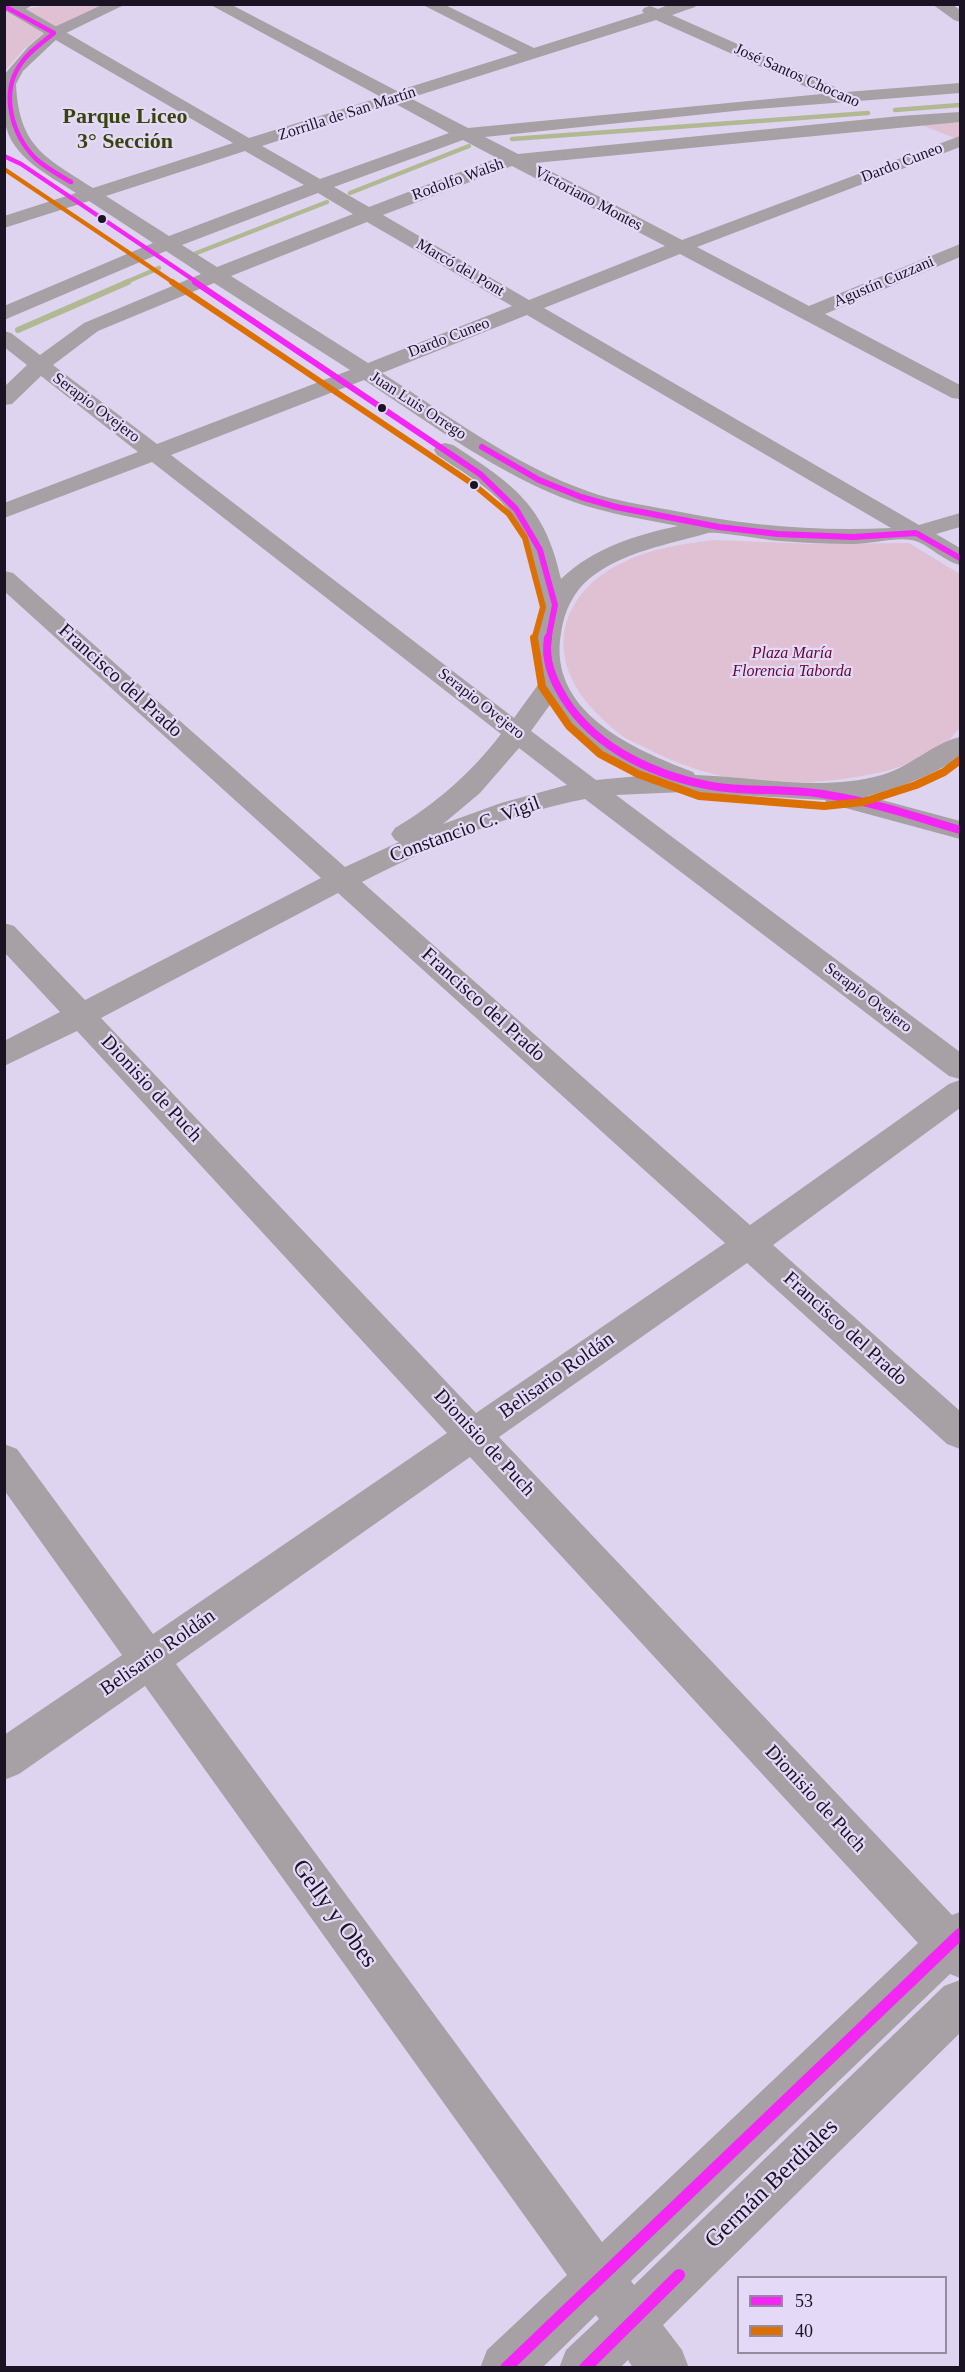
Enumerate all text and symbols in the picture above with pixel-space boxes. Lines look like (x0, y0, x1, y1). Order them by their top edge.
street label: José Santos Chocano (731, 40, 863, 112)
street label: Zorrilla de San Martín (276, 83, 418, 145)
district label: Parque Liceo 3° Sección (63, 104, 187, 156)
street label: Dardo Cuneo (859, 139, 945, 187)
street label: Rodolfo Walsh (410, 155, 506, 205)
street label: Victoriano Montes (531, 162, 645, 236)
unlabelled marker (96, 213, 108, 225)
street label: Marcó del Pont (412, 235, 508, 301)
street label: Agustín Cuzzani (831, 252, 937, 312)
street label: Dardo Cuneo (406, 314, 492, 362)
street label: Juan Luis Orrego (366, 368, 470, 444)
street label: Serapio Ovejero (49, 369, 143, 447)
unlabelled marker (376, 402, 388, 414)
unlabelled marker (468, 479, 480, 491)
street label: Francisco del Prado (53, 619, 187, 743)
park label: Plaza María Florencia Taborda (732, 644, 852, 682)
street label: Serapio Ovejero (434, 664, 528, 744)
street label: Constancio C. Vigil (387, 792, 543, 868)
street label: Francisco del Prado (416, 943, 550, 1067)
street label: Serapio Ovejero (821, 959, 915, 1037)
street label: Dionisio de Puch (95, 1030, 207, 1148)
street label: Francisco del Prado (778, 1267, 912, 1391)
street label: Belisario Roldán (495, 1327, 619, 1425)
street label: Dionisio de Puch (428, 1384, 540, 1502)
street label: Belisario Roldán (96, 1604, 220, 1702)
street label: Dionisio de Puch (759, 1740, 871, 1858)
street label: Gelly y Obes (285, 1854, 383, 1974)
street label: Germán Berdiales (699, 2113, 845, 2255)
legend (737, 2276, 947, 2354)
text: 53 (795, 2291, 813, 2311)
text: 40 (795, 2321, 813, 2341)

